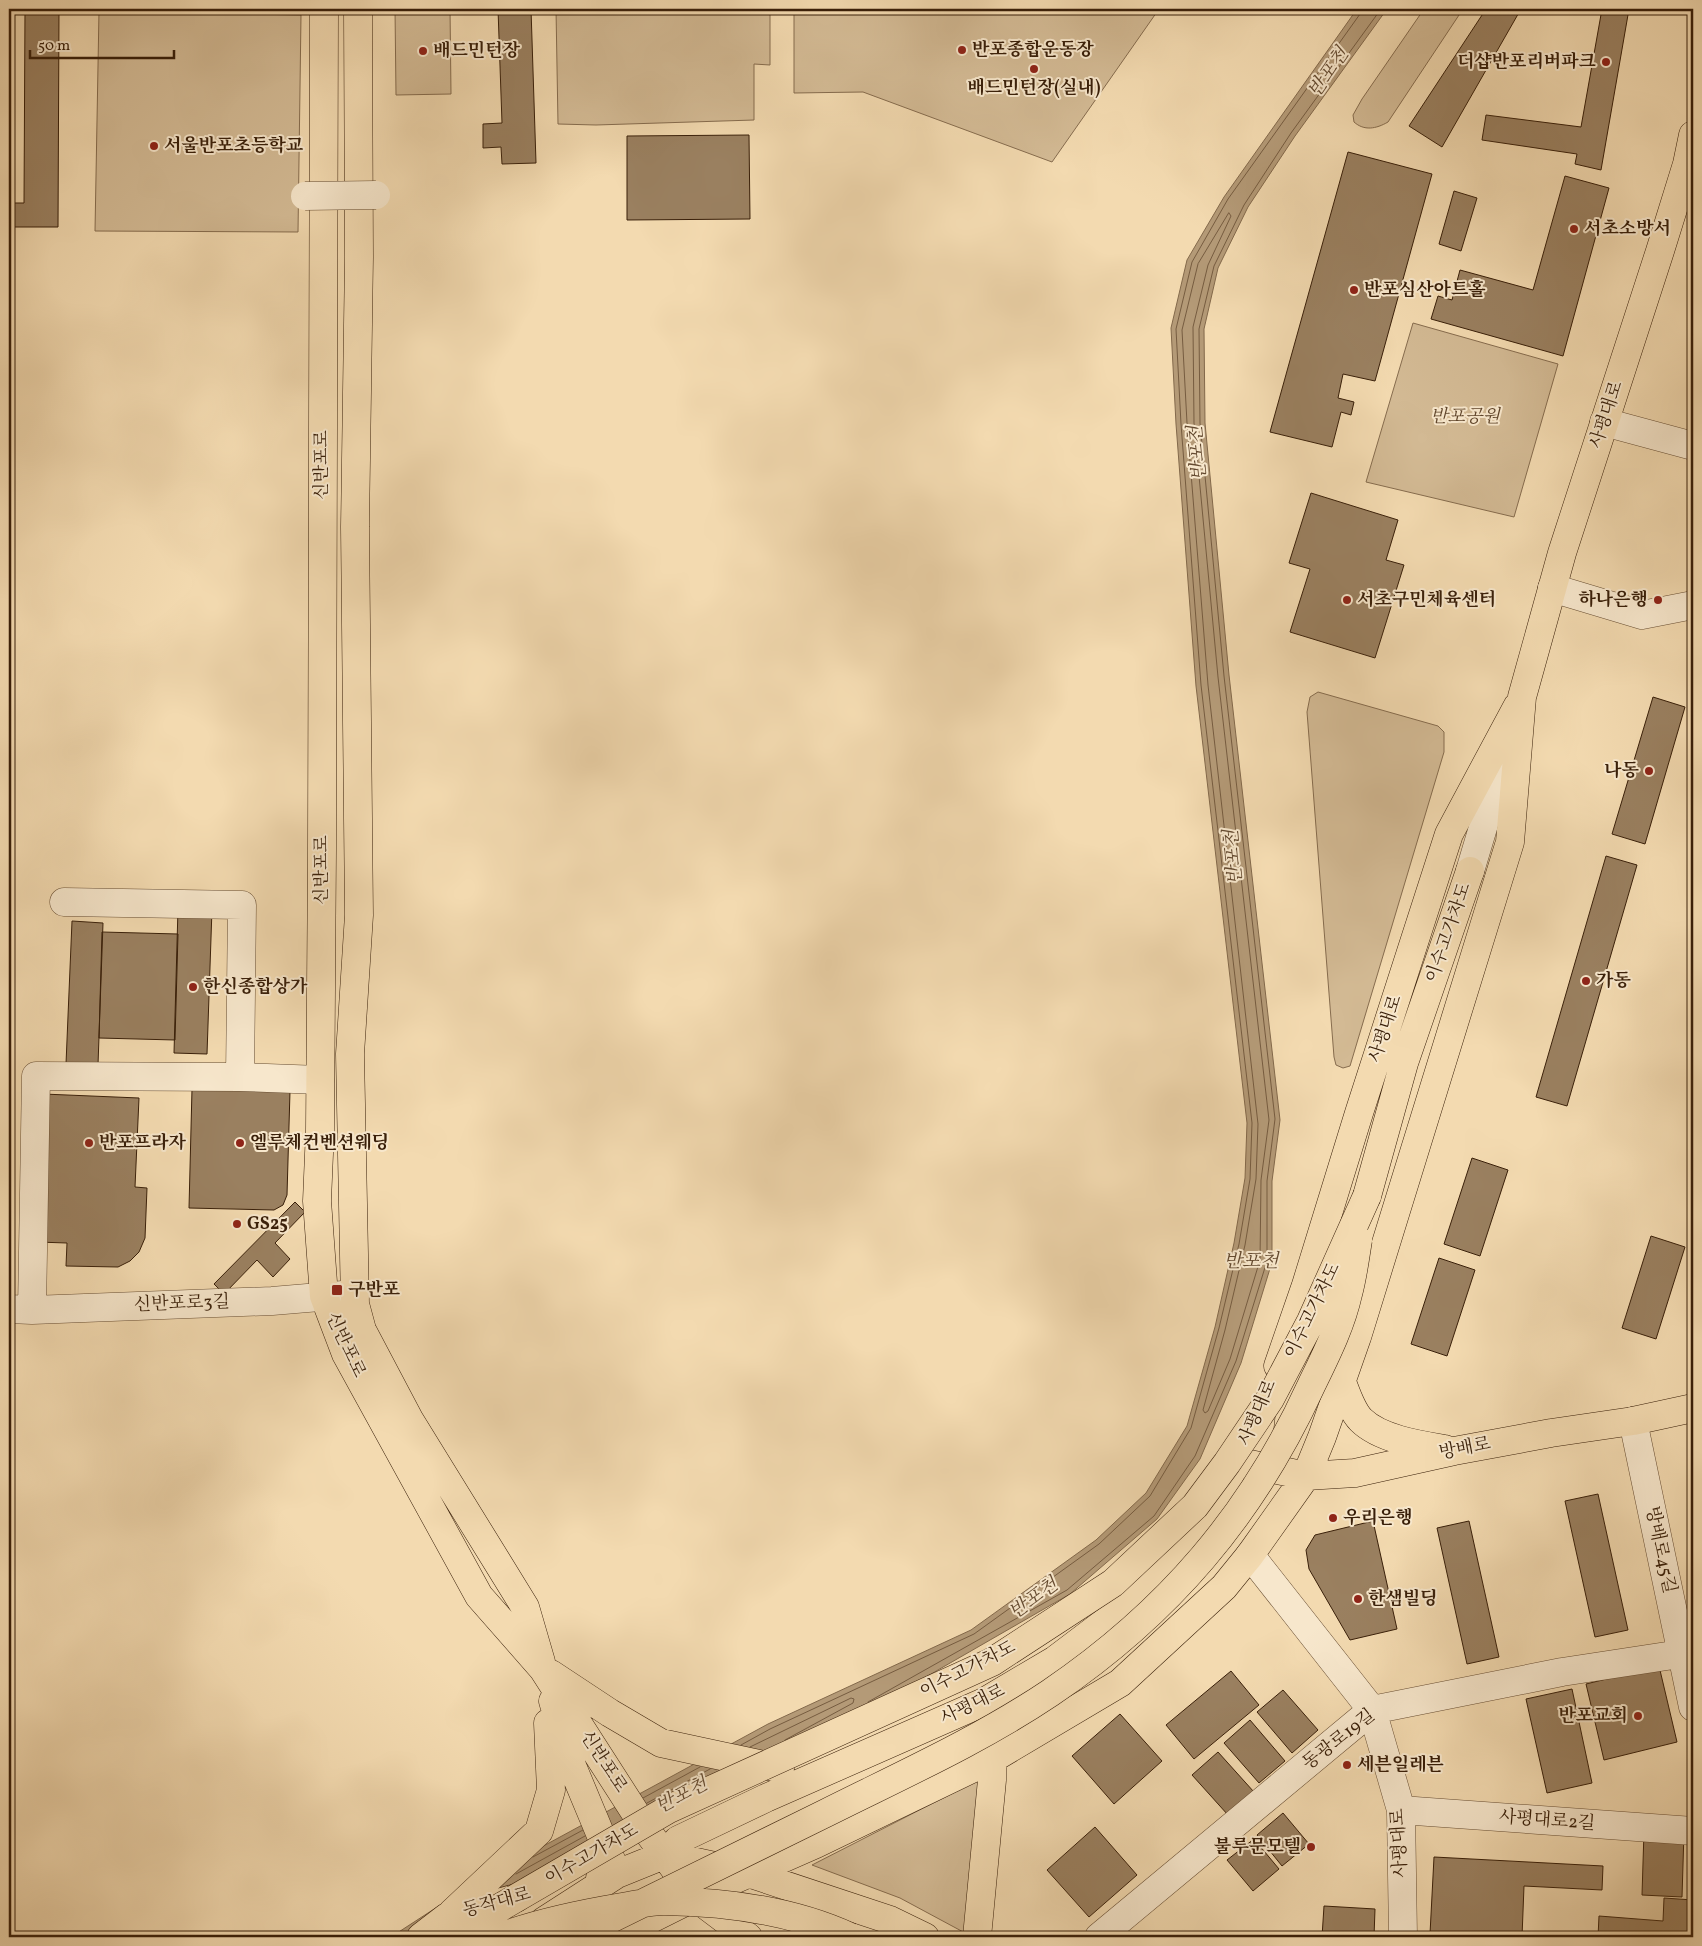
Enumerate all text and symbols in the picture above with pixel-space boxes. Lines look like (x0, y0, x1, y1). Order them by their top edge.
scale bar (30, 28, 174, 60)
text: 50 m (38, 36, 70, 57)
place label: 반포종합운동장 (972, 38, 1094, 63)
place label: 배드민턴장 (433, 39, 521, 64)
water label: 반포천 (1303, 42, 1356, 103)
marker: 반포종합운동장 (956, 44, 968, 56)
marker: 배드민턴장 (417, 45, 429, 57)
place label: 더샵반포리버파크 (1457, 50, 1597, 75)
marker: 더샵반포리버파크 (1600, 56, 1612, 68)
marker: 배드민턴장(실내) (1028, 63, 1040, 75)
place label: 배드민턴장(실내) (967, 76, 1101, 101)
place label: 서울반포초등학교 (164, 134, 304, 159)
marker: 서울반포초등학교 (148, 140, 160, 152)
place label: 서초소방서 (1584, 217, 1671, 242)
marker: 서초소방서 (1568, 223, 1580, 235)
place label: 반포심산아트홀 (1364, 278, 1486, 303)
marker: 반포심산아트홀 (1348, 284, 1360, 296)
street label: 사평대로 (1584, 378, 1630, 452)
park label: 반포공원 (1430, 405, 1501, 430)
water label: 반포천 (1183, 423, 1213, 482)
street label: 신반포로 (310, 430, 335, 500)
place label: 서초구민체육센터 (1357, 588, 1496, 613)
place label: 하나은행 (1578, 588, 1648, 613)
marker: 서초구민체육센터 (1341, 594, 1353, 606)
marker: 하나은행 (1652, 594, 1664, 606)
place label: 나동 (1604, 759, 1640, 784)
marker: 나동 (1643, 765, 1655, 777)
water label: 반포천 (1219, 827, 1249, 886)
street label: 신반포로 (310, 835, 335, 905)
street label: 이수고가차도 (1420, 880, 1478, 986)
place label: 가동 (1596, 969, 1631, 994)
place label: 한신종합상가 (203, 975, 308, 1000)
marker: 가동 (1580, 975, 1592, 987)
marker: 한신종합상가 (187, 981, 199, 993)
street label: 사평대로 (1363, 992, 1409, 1066)
place label: 반포프라자 (99, 1131, 187, 1156)
place label: 엘루체컨벤션웨딩 (250, 1131, 389, 1156)
marker: 반포프라자 (83, 1137, 95, 1149)
marker: 엘루체컨벤션웨딩 (234, 1137, 246, 1149)
place label: GS25 (247, 1212, 288, 1237)
marker: GS25 (231, 1218, 243, 1230)
water label: 반포천 (1223, 1249, 1280, 1275)
street label: 이수고가차도 (1279, 1259, 1347, 1363)
place label: 구반포 (348, 1278, 401, 1303)
marker: 구반포 (330, 1283, 344, 1297)
street label: 신반포로3길 (133, 1290, 231, 1318)
street label: 신반포로 (319, 1308, 371, 1382)
street label: 사평대로 (1233, 1376, 1283, 1450)
street label: 방배로 (1437, 1432, 1493, 1466)
street label: 방배로45길 (1639, 1504, 1681, 1596)
place label: 우리은행 (1343, 1506, 1413, 1531)
marker: 우리은행 (1327, 1512, 1339, 1524)
water label: 반포천 (1004, 1571, 1065, 1626)
place label: 한샘빌딩 (1368, 1587, 1438, 1612)
marker: 한샘빌딩 (1352, 1593, 1364, 1605)
street label: 이수고가차도 (916, 1635, 1020, 1705)
street label: 사평대로 (936, 1679, 1010, 1731)
street label: 동광로19길 (1297, 1704, 1381, 1776)
place label: 반포교회 (1558, 1704, 1628, 1729)
marker: 반포교회 (1632, 1710, 1644, 1722)
street label: 신반포로 (574, 1726, 632, 1798)
place label: 세븐일레븐 (1357, 1753, 1444, 1778)
marker: 세븐일레븐 (1341, 1759, 1353, 1771)
water label: 반포천 (652, 1771, 714, 1820)
street label: 사평대로2길 (1498, 1805, 1596, 1837)
street label: 사평대로 (1386, 1808, 1414, 1878)
street label: 이수고가차도 (541, 1818, 643, 1892)
place label: 불루문모텔 (1214, 1835, 1301, 1860)
marker: 불루문모텔 (1305, 1841, 1317, 1853)
street label: 동작대로 (460, 1882, 534, 1924)

